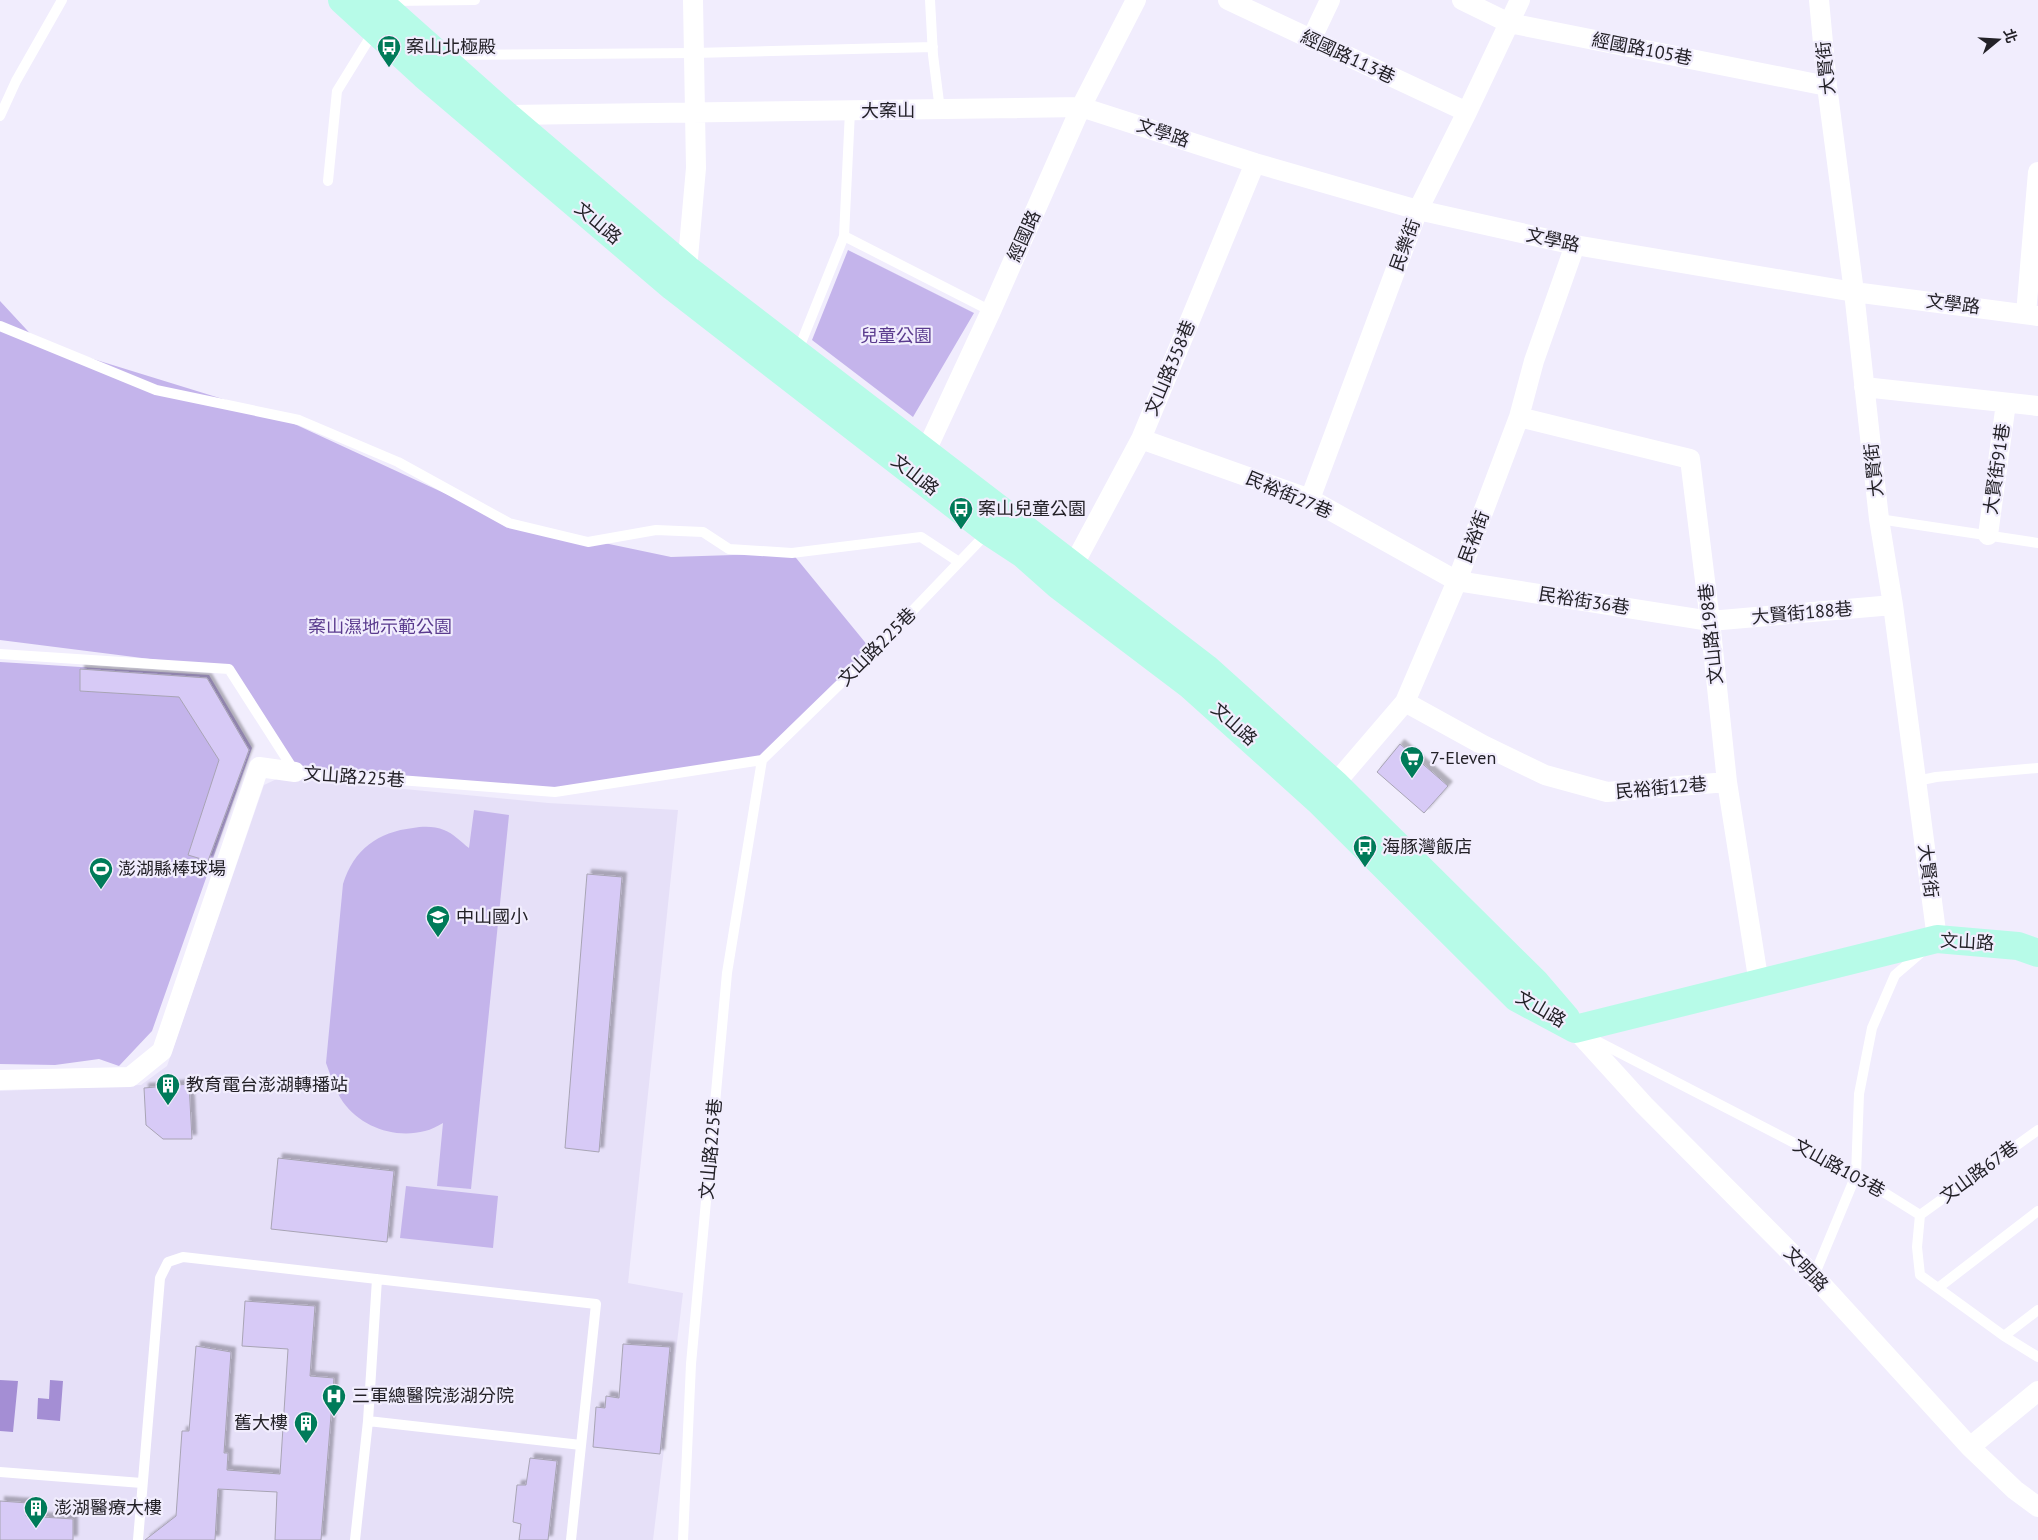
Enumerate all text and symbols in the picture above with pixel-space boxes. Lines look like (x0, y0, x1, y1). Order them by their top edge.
north arrow (1973, 15, 2023, 65)
street label: 經國路113巷 (1297, 25, 1399, 88)
text: 北 (2000, 27, 2021, 45)
street label: 經國路105巷 (1590, 28, 1694, 69)
bus stop icon: 案山北極殿 (376, 34, 402, 68)
place label: 案山北極殿 (406, 35, 496, 58)
street label: 大賢街 (1811, 40, 1840, 96)
street label: 大案山 (861, 99, 915, 122)
street label: 文學路 (1134, 113, 1192, 152)
street label: 文山路 (570, 196, 626, 249)
street label: 經國路 (1002, 206, 1045, 265)
street label: 民樂街 (1384, 216, 1425, 274)
street label: 文學路 (1524, 223, 1582, 256)
street label: 文學路 (1925, 289, 1981, 318)
street label: 文山路358巷 (1139, 317, 1200, 419)
park label: 兒童公園 (860, 324, 932, 347)
street label: 大賢街91巷 (1979, 422, 2014, 516)
street label: 大賢街 (1859, 442, 1888, 498)
street label: 文山路 (887, 449, 944, 500)
street label: 民裕街27巷 (1243, 466, 1336, 523)
bus stop icon: 案山兒童公園 (948, 496, 974, 530)
place label: 案山兒童公園 (978, 497, 1086, 520)
street label: 民裕街 (1453, 507, 1494, 566)
street label: 民裕街36巷 (1537, 582, 1631, 619)
street label: 文山路198巷 (1694, 582, 1727, 686)
street label: 大賢街188巷 (1750, 597, 1853, 628)
street label: 文山路225巷 (833, 603, 921, 691)
park label: 案山濕地示範公園 (308, 615, 452, 638)
street label: 文山路 (1207, 697, 1262, 750)
supermarket icon: 7-Eleven (1399, 745, 1425, 779)
place label: 7-Eleven (1430, 746, 1496, 769)
street label: 文山路225巷 (303, 761, 405, 792)
street label: 民裕街12巷 (1614, 772, 1708, 803)
bus stop icon: 海豚灣飯店 (1352, 834, 1378, 868)
place label: 海豚灣飯店 (1382, 835, 1472, 858)
street label: 大賢街 (1914, 843, 1943, 899)
sports icon: 澎湖縣棒球場 (88, 856, 114, 890)
place label: 澎湖縣棒球場 (118, 857, 226, 880)
school or university icon: 中山國小 (425, 904, 451, 938)
place label: 中山國小 (456, 905, 528, 928)
street label: 文山路 (1939, 929, 1995, 954)
street label: 文山路 (1512, 985, 1570, 1032)
building icon: 教育電台澎湖轉播站 (155, 1072, 181, 1106)
place label: 教育電台澎湖轉播站 (186, 1073, 348, 1096)
street label: 文山路225巷 (695, 1097, 726, 1200)
street label: 文山路103巷 (1789, 1133, 1889, 1202)
street label: 文山路67巷 (1935, 1135, 2023, 1208)
street label: 文明路 (1779, 1241, 1833, 1296)
hospital icon: 三軍總醫院澎湖分院 (321, 1383, 347, 1417)
place label: 三軍總醫院澎湖分院 (352, 1384, 514, 1407)
building icon: 舊大樓 (293, 1410, 319, 1444)
place label: 舊大樓 (234, 1411, 288, 1434)
building icon: 澎湖醫療大樓 (23, 1495, 49, 1529)
place label: 澎湖醫療大樓 (54, 1496, 162, 1519)

